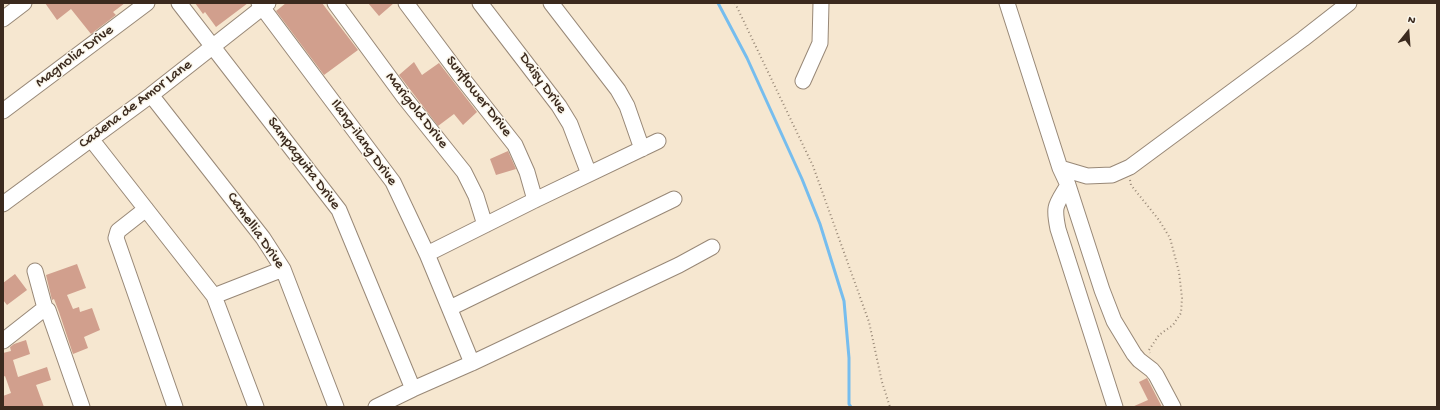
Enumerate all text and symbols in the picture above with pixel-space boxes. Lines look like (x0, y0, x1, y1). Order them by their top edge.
north arrow (1388, 12, 1428, 52)
text: N (1406, 14, 1417, 27)
street label: Magnolia Drive (32, 22, 118, 92)
street label: Daisy Drive (514, 50, 570, 118)
street label: Sunflower Drive (441, 53, 515, 141)
street label: Cadena de Amor Lane (76, 57, 196, 153)
street label: Marigold Drive (381, 69, 451, 153)
street label: Ilang-ilang Drive (326, 96, 400, 190)
street label: Sampaguita Drive (262, 114, 344, 214)
street label: Camellia Drive (222, 189, 288, 273)

